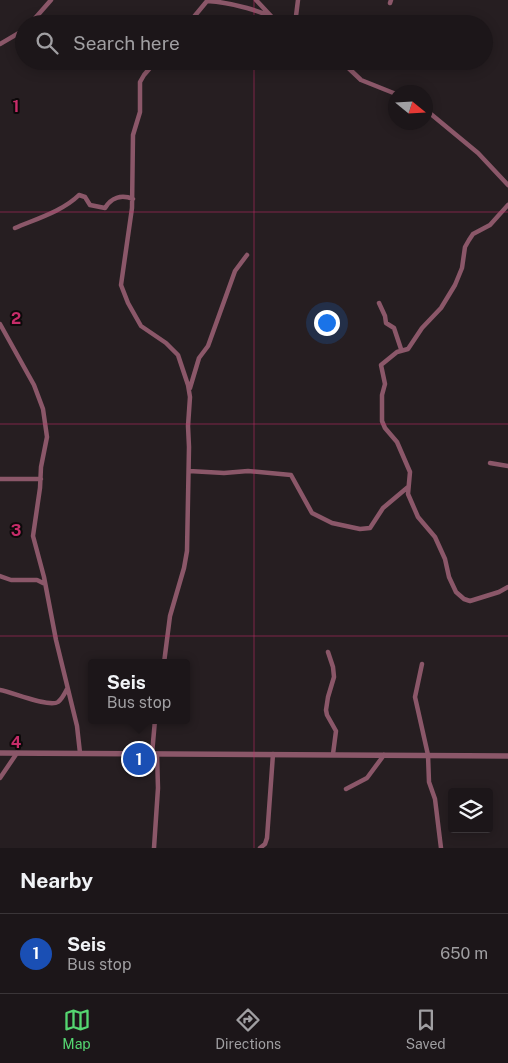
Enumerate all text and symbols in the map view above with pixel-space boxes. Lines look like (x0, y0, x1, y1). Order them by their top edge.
search box (15, 15, 493, 70)
icon: search (33, 29, 61, 57)
text: Search here (73, 32, 180, 54)
north arrow (388, 85, 433, 130)
text: 1 (13, 97, 19, 116)
text: 2 (11, 309, 21, 328)
your location (314, 310, 340, 336)
text: 3 (11, 521, 21, 540)
popup (88, 659, 190, 724)
text: Seis (107, 671, 146, 693)
text: Bus stop (107, 693, 171, 712)
text: 4 (11, 733, 22, 752)
pin: 1 (123, 740, 155, 778)
map controls (448, 788, 493, 833)
button: layers (448, 788, 493, 833)
text: Nearby (20, 868, 93, 893)
text: Seis (67, 933, 106, 955)
text: 1 (33, 944, 39, 963)
text: 650 m (440, 944, 488, 963)
text: Bus stop (67, 955, 131, 974)
tab: Map (62, 1006, 91, 1052)
tab: Directions (215, 1006, 281, 1052)
tab: Saved (406, 1006, 446, 1052)

